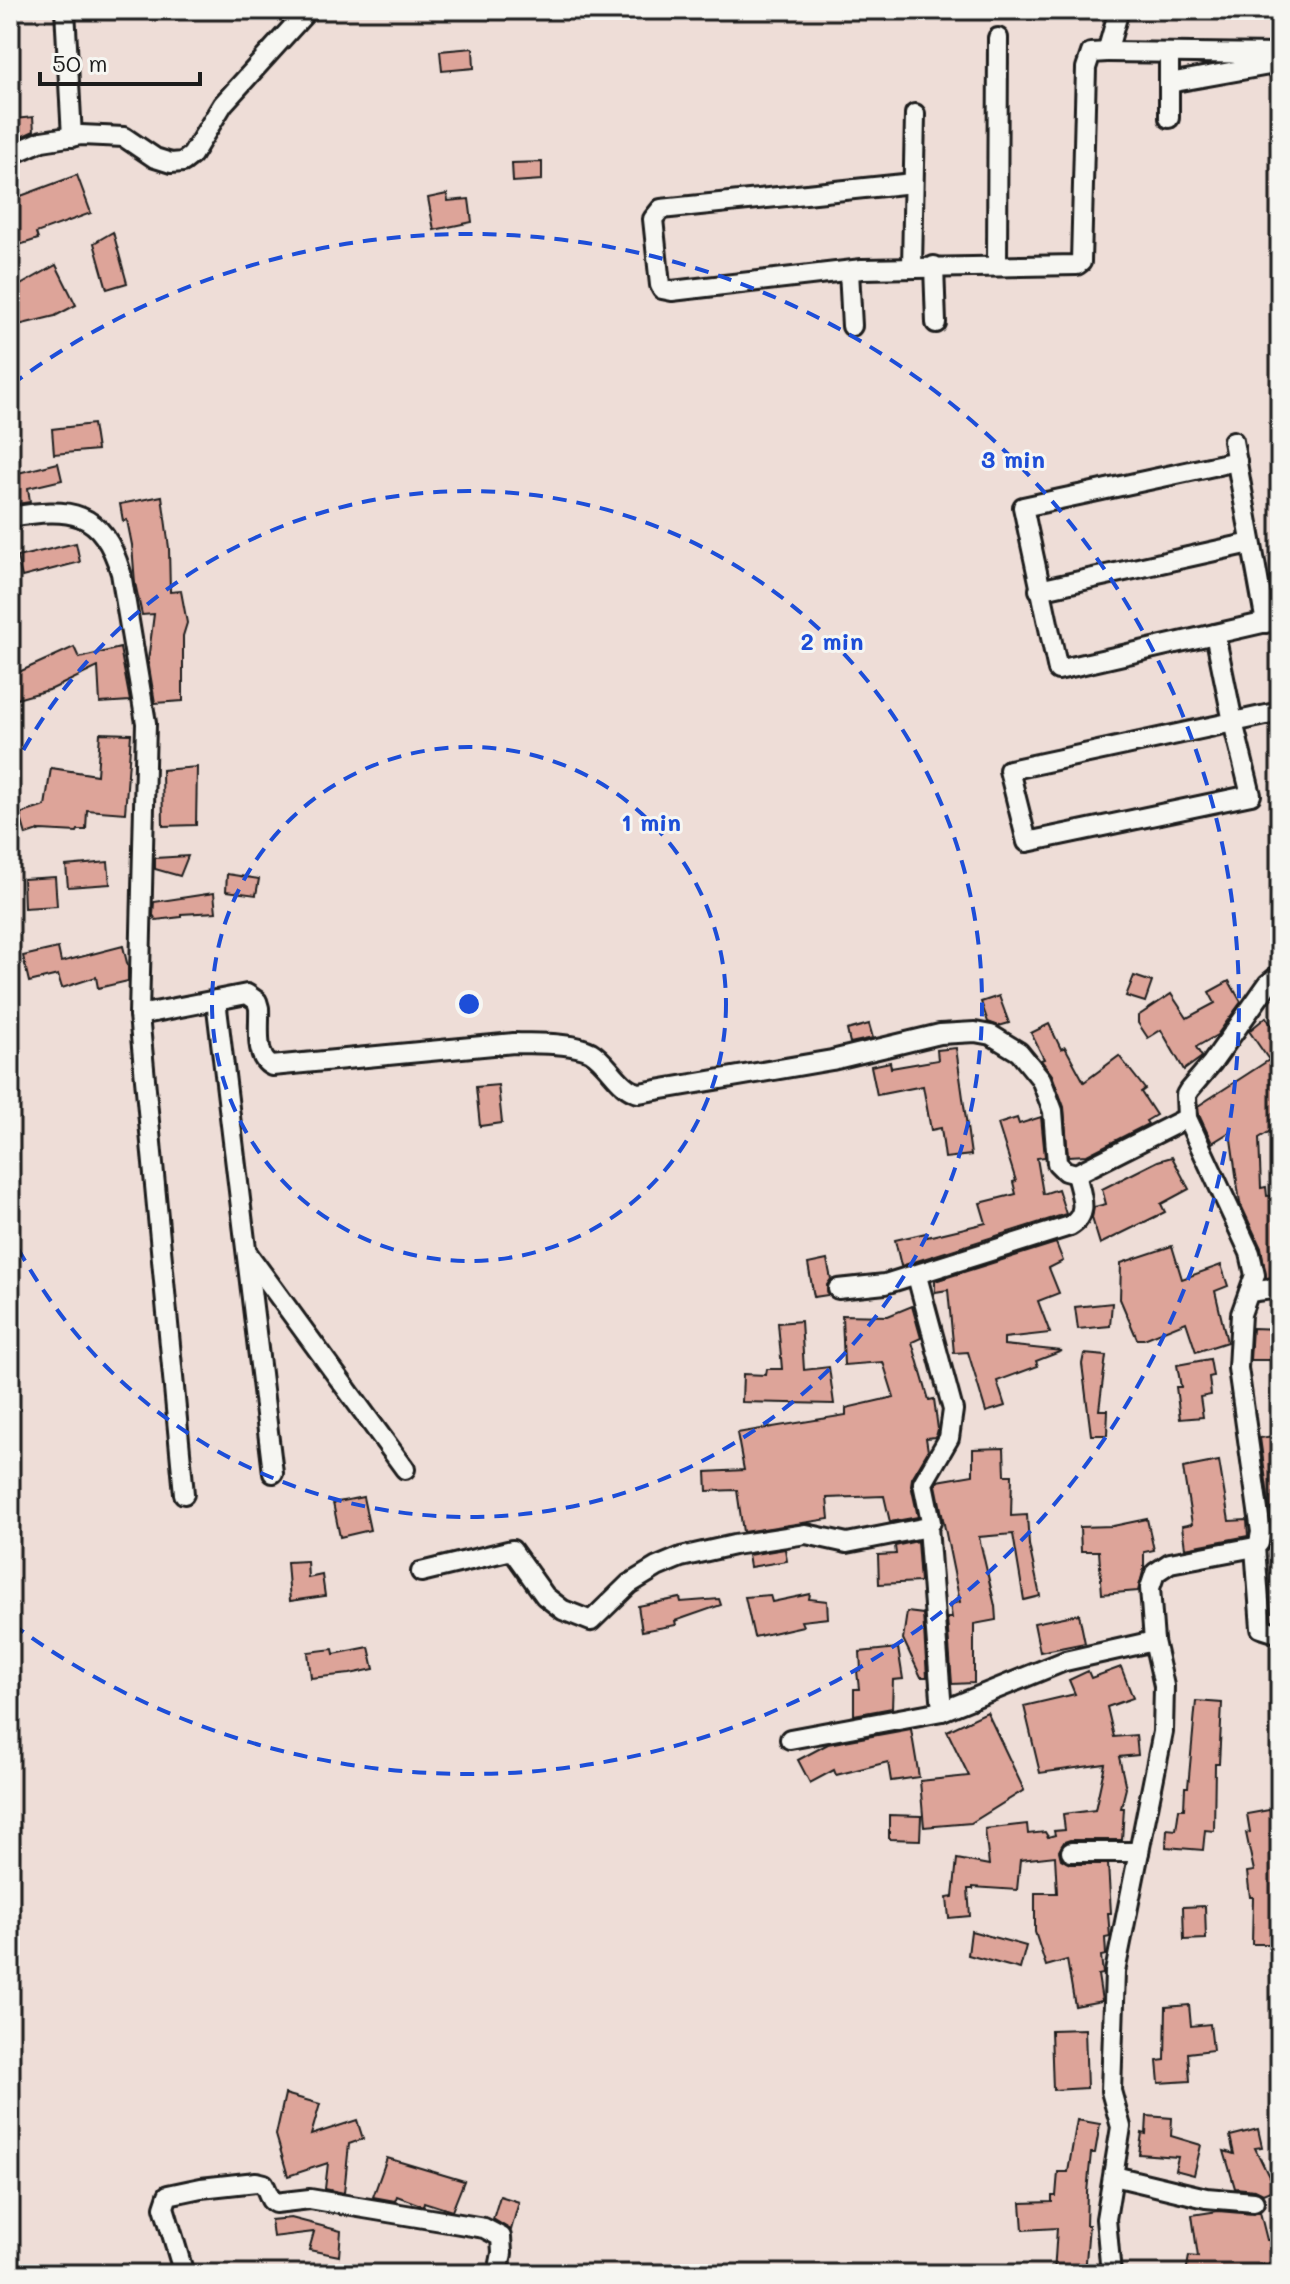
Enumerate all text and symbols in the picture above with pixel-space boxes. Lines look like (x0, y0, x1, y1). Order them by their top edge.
scale bar (40, 36, 200, 86)
text: 50 m (52, 47, 108, 78)
text: 3 min (981, 443, 1045, 474)
text: 2 min (801, 625, 864, 656)
text: 1 min (621, 806, 681, 837)
centre of rings (455, 990, 483, 1018)

